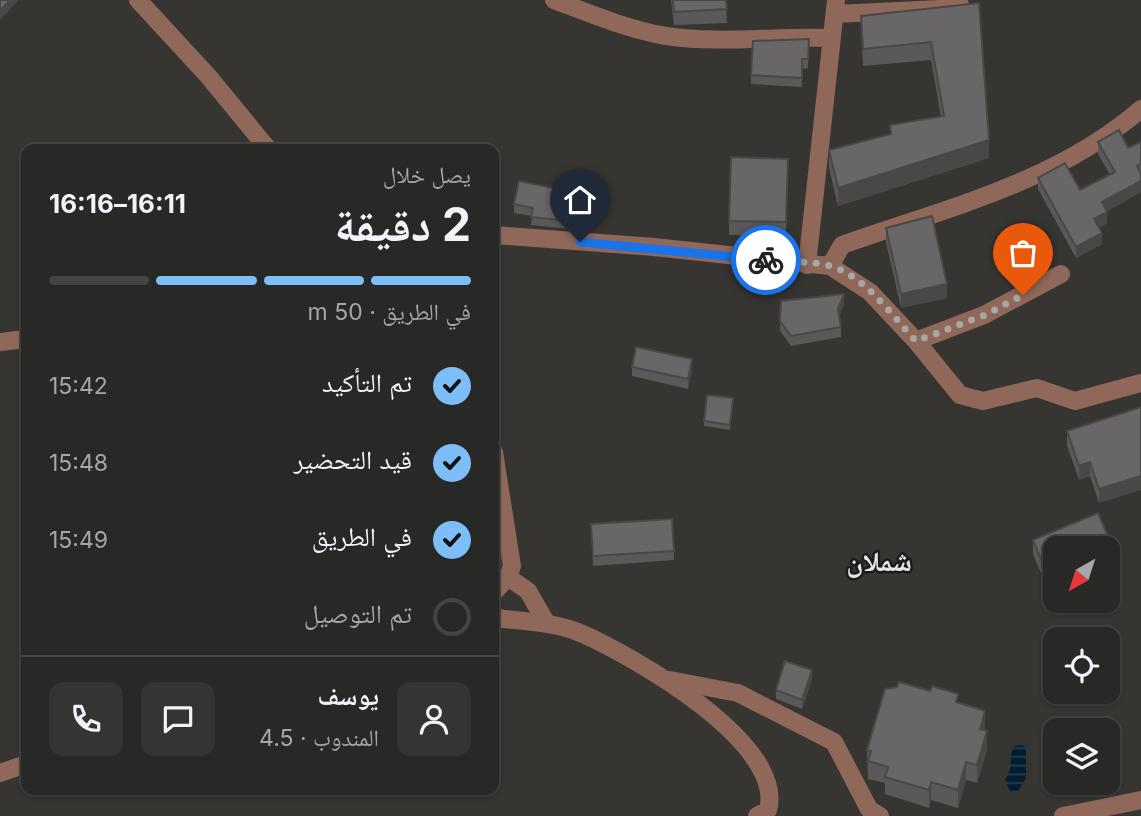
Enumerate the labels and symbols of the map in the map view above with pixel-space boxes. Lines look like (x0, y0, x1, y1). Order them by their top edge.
pin (550, 170, 610, 242)
pin (993, 223, 1053, 295)
courier (731, 225, 801, 295)
north arrow (1043, 536, 1120, 612)
district label: شملان (846, 544, 912, 578)

